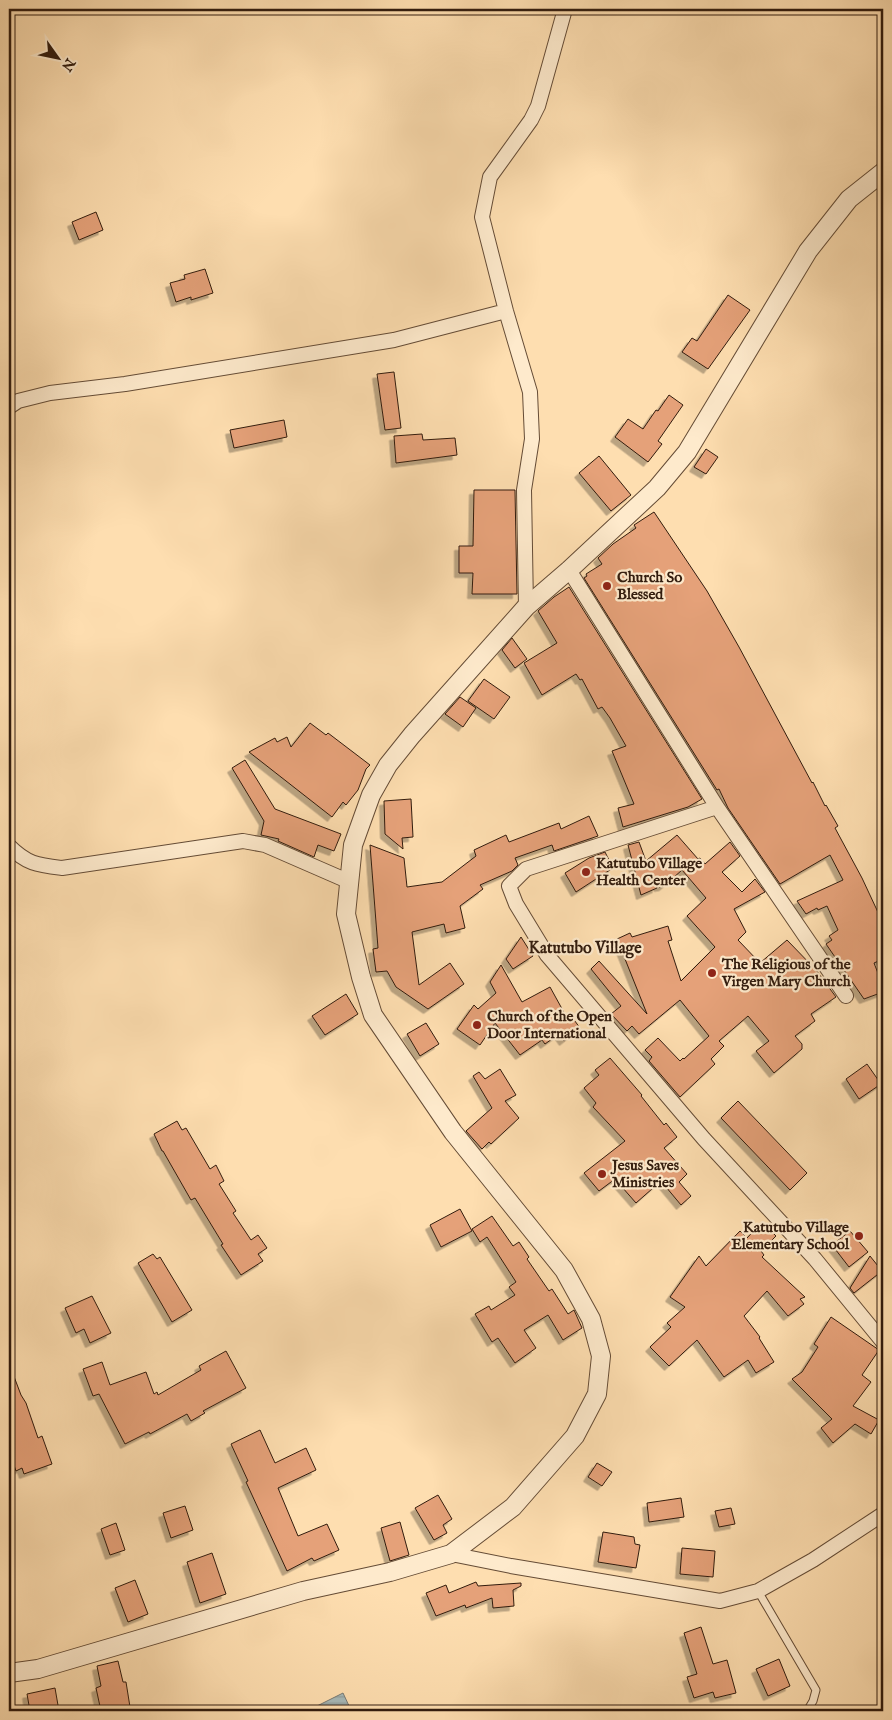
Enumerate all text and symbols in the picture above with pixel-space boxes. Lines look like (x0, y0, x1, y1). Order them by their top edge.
north arrow (32, 32, 82, 82)
text: N (57, 54, 79, 75)
place label: Church So Blessed (617, 568, 682, 604)
marker: Church So Blessed (601, 580, 613, 592)
place label: Katutubo Village Health Center (596, 854, 702, 890)
marker: Katutubo Village Health Center (580, 866, 592, 878)
district label: Katutubo Village (528, 939, 642, 959)
place label: The Religious of the Virgen Mary Church (721, 955, 852, 991)
marker: The Religious of the Virgen Mary Church (706, 967, 718, 979)
place label: Church of the Open Door International (487, 1007, 612, 1043)
marker: Church of the Open Door International (471, 1019, 483, 1031)
place label: Jesus Saves Ministries (610, 1156, 680, 1192)
marker: Jesus Saves Ministries (596, 1168, 608, 1180)
place label: Katutubo Village Elementary School (731, 1218, 850, 1254)
marker: Katutubo Village Elementary School (853, 1230, 865, 1242)

